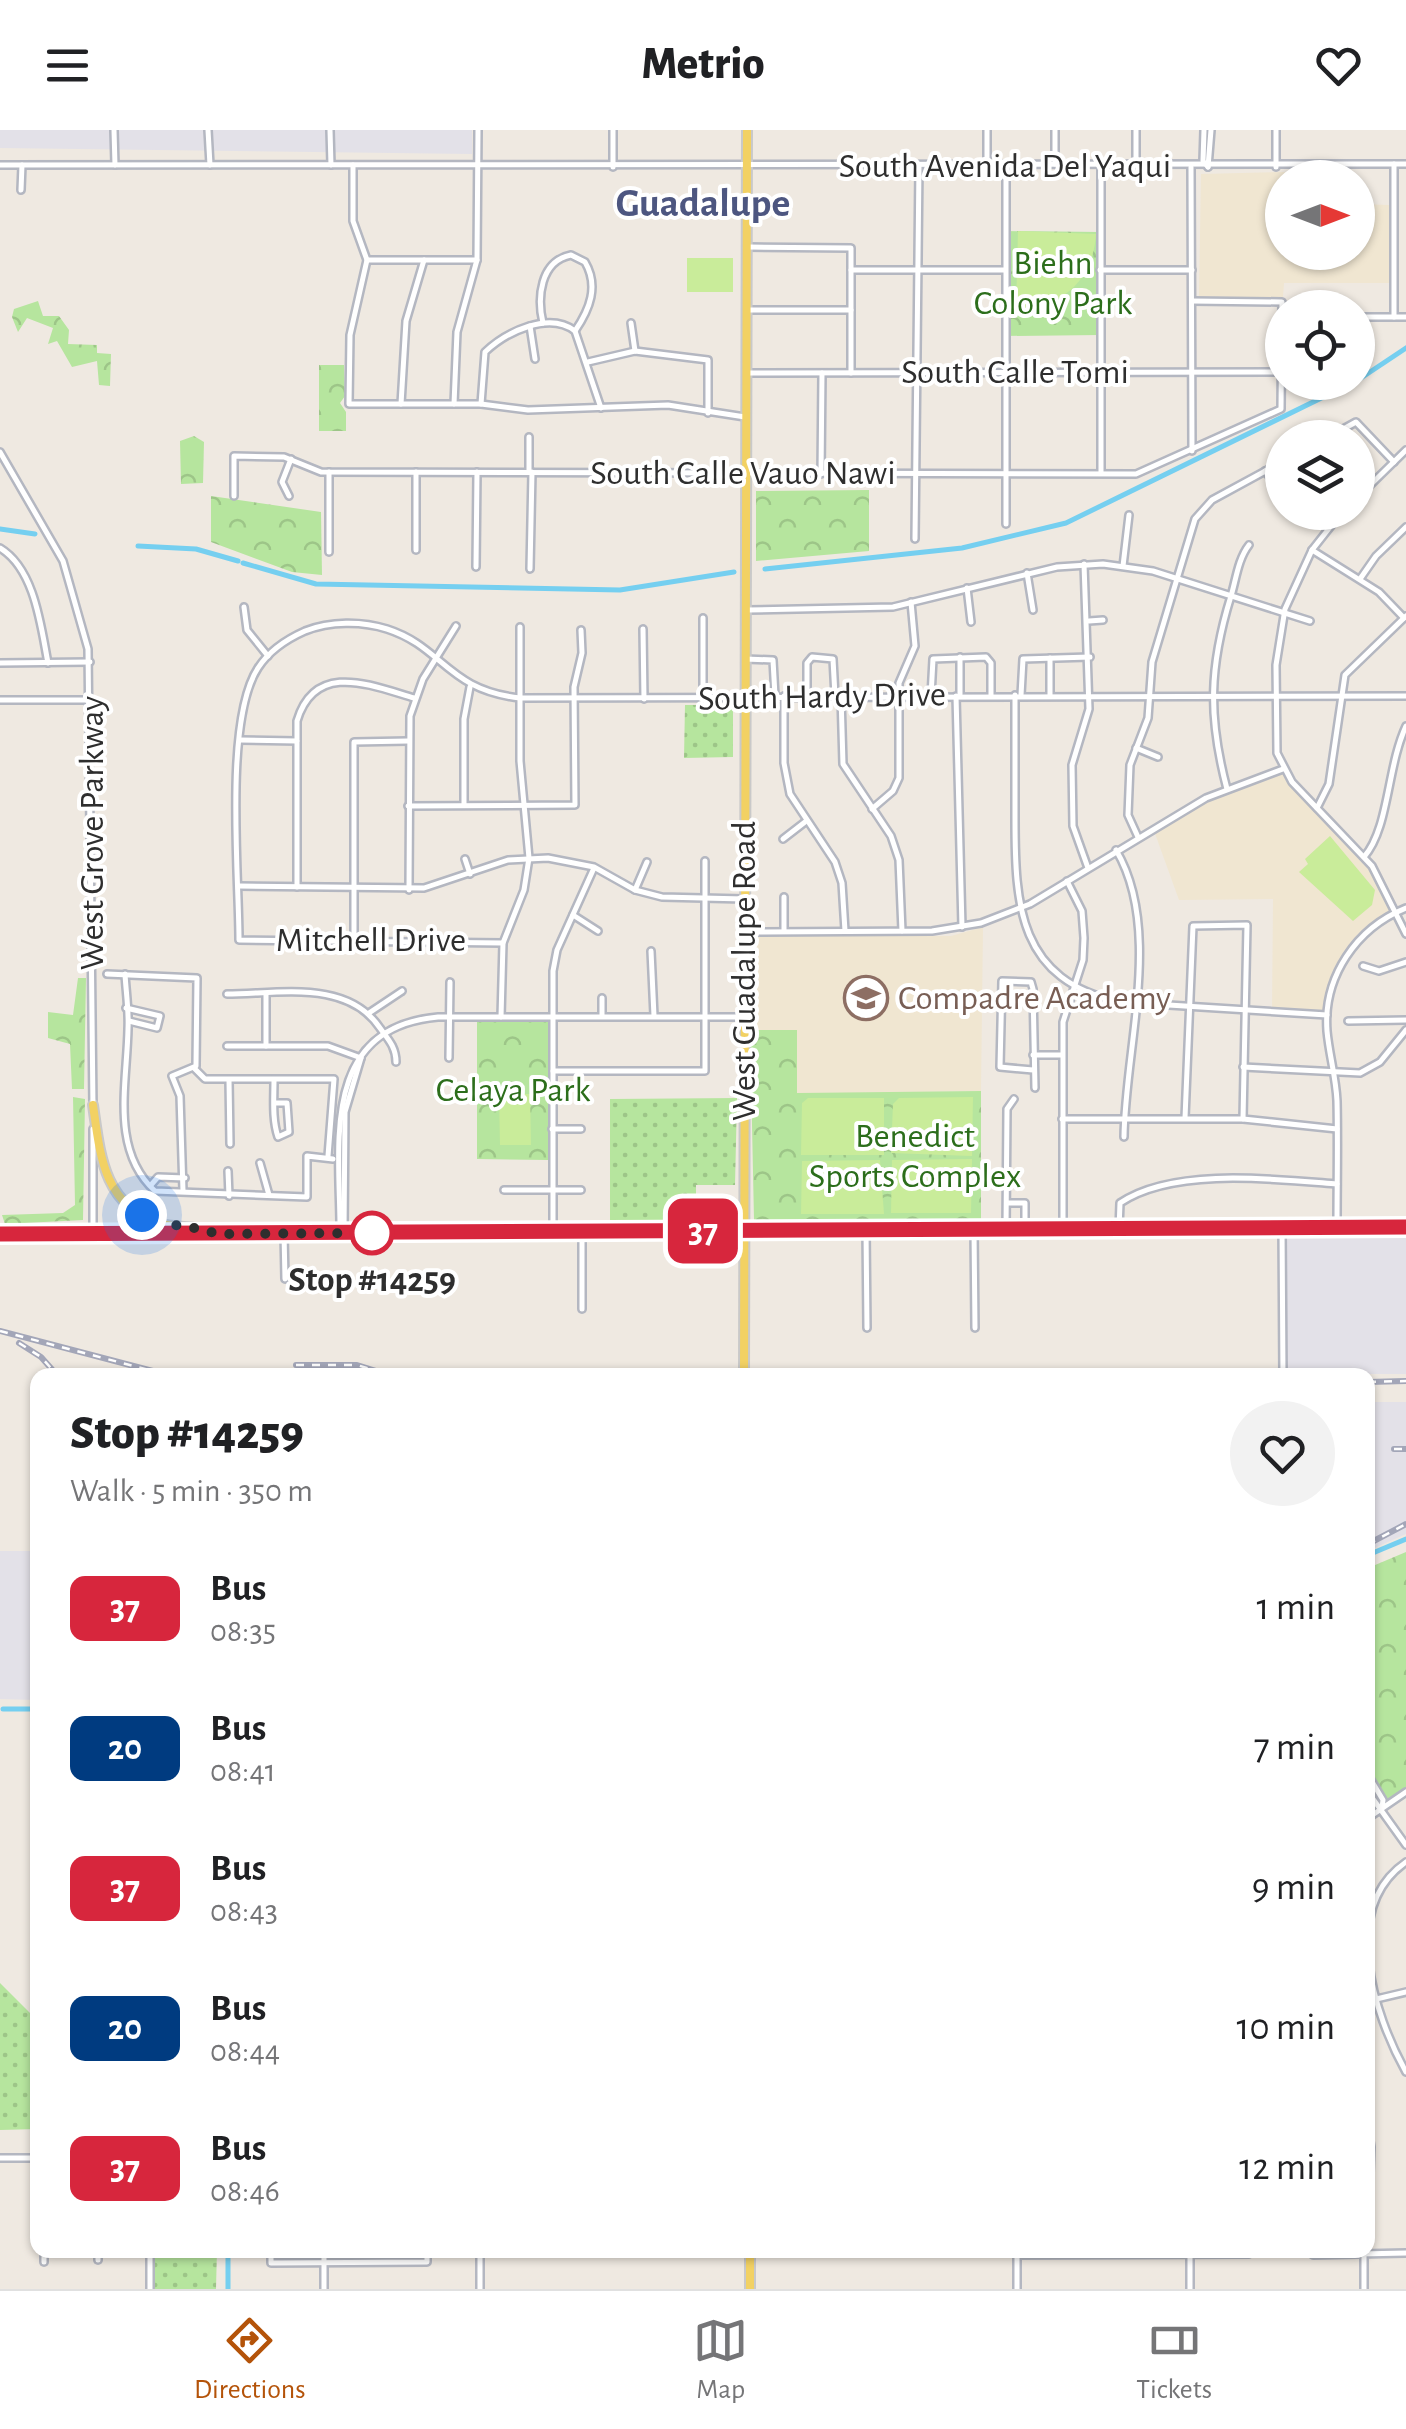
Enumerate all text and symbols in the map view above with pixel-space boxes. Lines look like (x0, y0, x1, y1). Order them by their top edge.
icon: menu (40, 38, 95, 93)
icon: heart (1311, 38, 1366, 93)
text: Metrio (641, 42, 765, 87)
street label: South Avenida Del Yaqui (839, 149, 1171, 184)
north arrow (1265, 160, 1375, 270)
map controls (1265, 160, 1375, 530)
district label: Guadalupe (616, 184, 790, 224)
park label: Biehn Colony Park (974, 246, 1132, 321)
button: locate (1265, 290, 1375, 400)
street label: South Calle Tomi (901, 355, 1129, 390)
button: layers (1265, 420, 1375, 530)
street label: South Calle Vauo Nawi (590, 456, 896, 491)
street label: South Hardy Drive (698, 677, 946, 717)
street label: West Grove Parkway (75, 696, 110, 970)
street label: West Guadalupe Road (727, 821, 762, 1121)
street label: Mitchell Drive (276, 923, 466, 958)
school or university icon: Compadre Academy (843, 975, 889, 1021)
place label: Compadre Academy (898, 981, 1171, 1016)
park label: Celaya Park (436, 1073, 590, 1108)
park label: Benedict Sports Complex (809, 1119, 1021, 1194)
your location (117, 1190, 167, 1240)
line badge: 37 (658, 1198, 748, 1264)
marker: Stop #14259 (351, 1212, 393, 1254)
text: 37 (688, 1214, 718, 1249)
place label: Stop #14259 (288, 1263, 456, 1298)
button: heart (1230, 1401, 1335, 1506)
text: Stop #14259 (70, 1410, 304, 1458)
text: Walk · 5 min · 350 m (70, 1475, 313, 1507)
text: Bus (210, 1570, 266, 1608)
text: 1 min (1256, 1589, 1335, 1627)
text: 37 (110, 1591, 140, 1626)
text: 08:35 (210, 1615, 276, 1647)
text: Bus (210, 1710, 266, 1748)
text: 7 min (1254, 1729, 1335, 1767)
text: 20 (108, 1731, 142, 1766)
text: 08:41 (210, 1755, 276, 1787)
text: Bus (210, 1850, 266, 1888)
text: 9 min (1252, 1869, 1335, 1907)
text: 37 (110, 1871, 140, 1906)
text: 08:43 (210, 1895, 278, 1927)
text: Bus (210, 1990, 266, 2028)
text: 10 min (1236, 2009, 1335, 2047)
text: 20 (108, 2011, 142, 2046)
text: 08:44 (210, 2035, 280, 2067)
text: Bus (210, 2130, 266, 2168)
text: 12 min (1239, 2149, 1335, 2187)
text: 37 (110, 2151, 140, 2186)
text: 08:46 (210, 2175, 280, 2207)
tab: Directions (194, 2313, 306, 2407)
tab: Map (693, 2313, 748, 2407)
tab: Tickets (1136, 2313, 1212, 2407)

